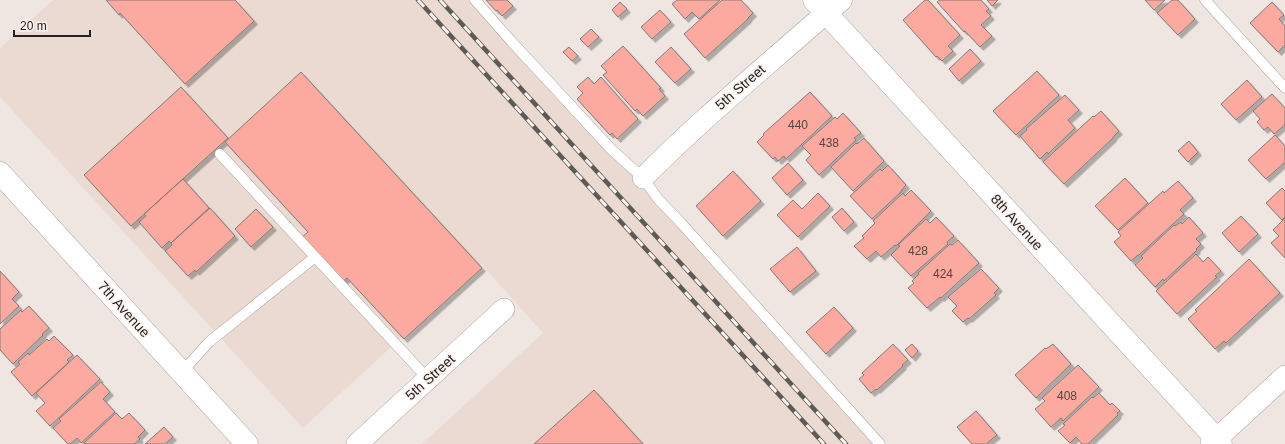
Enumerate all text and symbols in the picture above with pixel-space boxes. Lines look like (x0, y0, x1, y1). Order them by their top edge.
scale bar (14, 12, 90, 38)
text: 20 m (20, 19, 47, 33)
street label: 5th Street (712, 61, 768, 113)
house number: 440 (788, 118, 808, 132)
house number: 438 (819, 136, 839, 150)
street label: 8th Avenue (988, 191, 1046, 253)
house number: 428 (908, 244, 928, 258)
house number: 424 (933, 267, 953, 281)
street label: 7th Avenue (95, 278, 153, 340)
street label: 5th Street (402, 351, 458, 403)
house number: 408 (1057, 389, 1077, 403)

